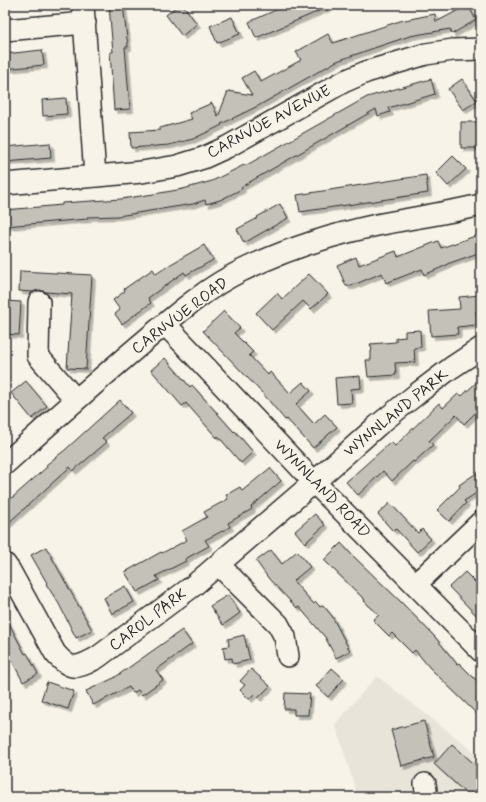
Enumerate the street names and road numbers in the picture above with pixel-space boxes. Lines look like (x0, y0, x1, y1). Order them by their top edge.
street label: CARNVUE AVENUE (203, 80, 335, 164)
street label: CARNVUE ROAD (127, 273, 233, 359)
street label: WYNNLAND PARK (339, 364, 453, 462)
street label: WYNNLAND ROAD (269, 435, 375, 543)
street label: CAROL PARK (105, 584, 191, 656)

